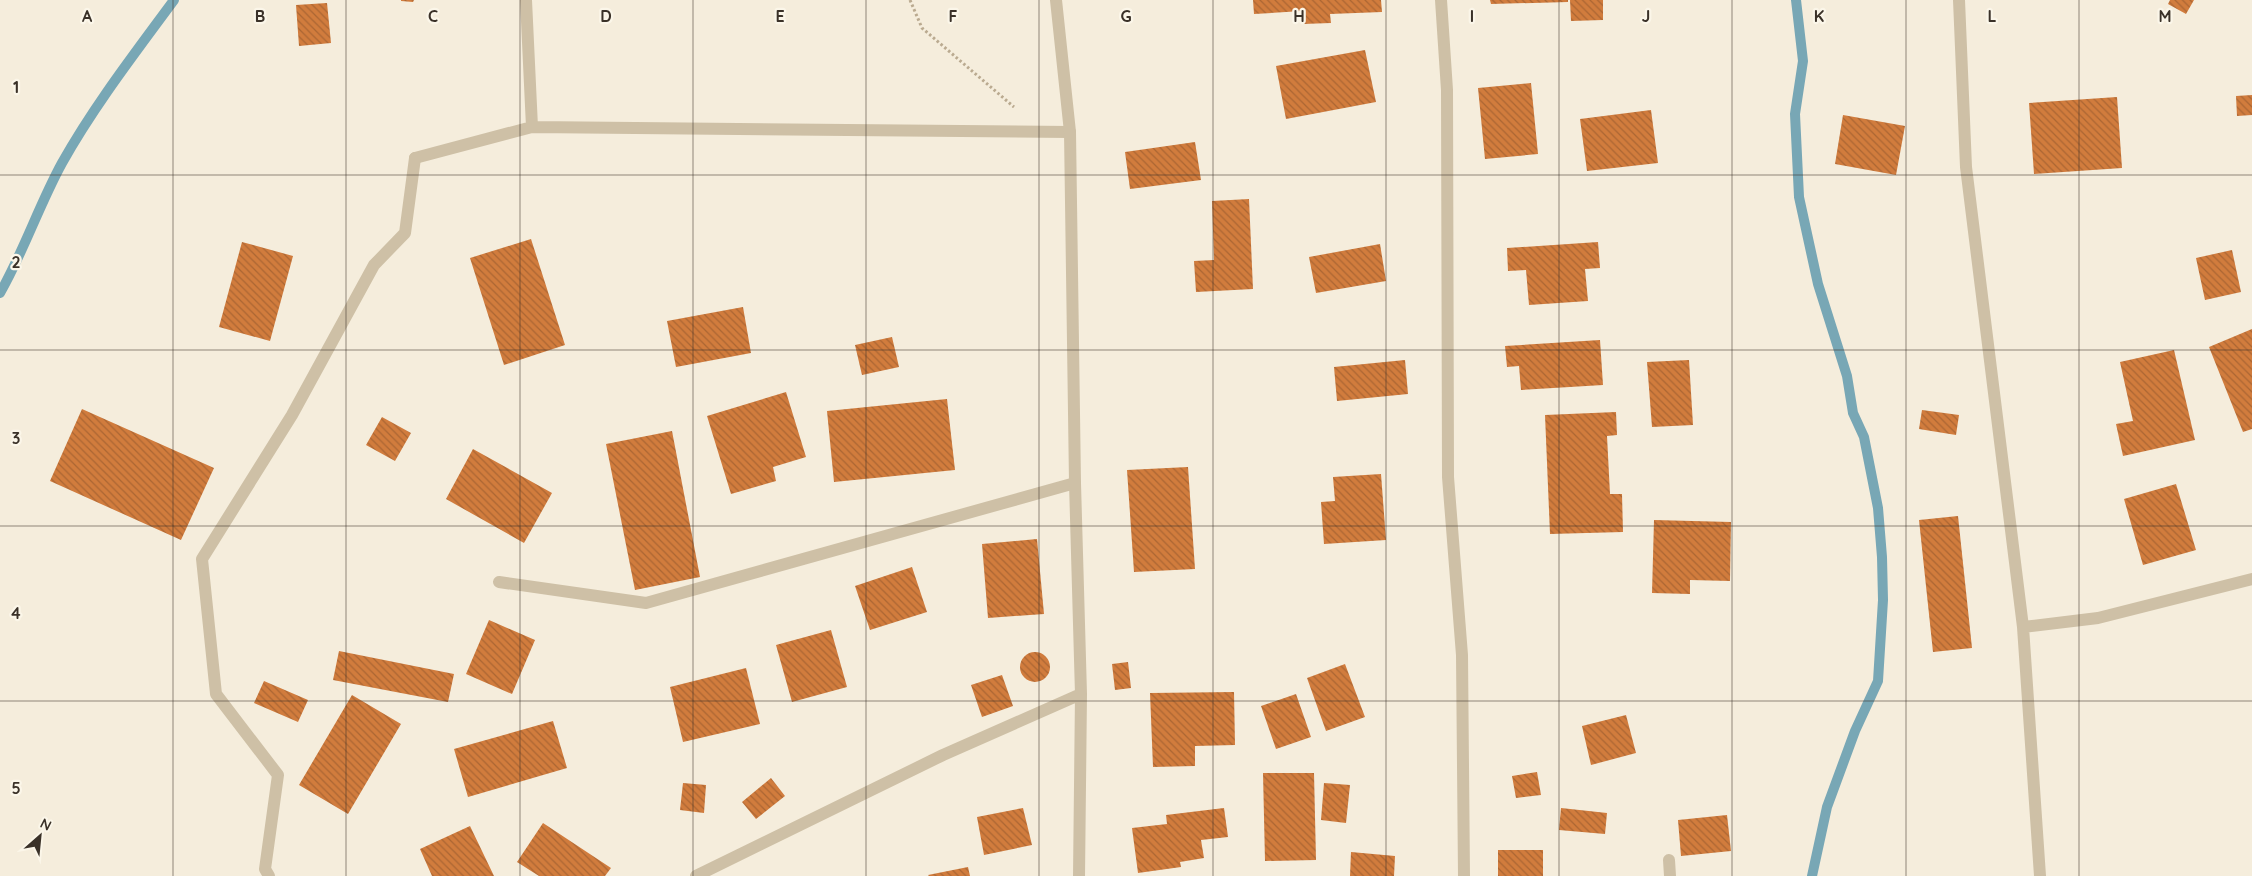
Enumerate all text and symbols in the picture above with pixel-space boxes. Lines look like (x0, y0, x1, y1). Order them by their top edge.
text: A (82, 6, 93, 26)
text: B (255, 6, 265, 26)
text: C (428, 6, 438, 26)
text: D (600, 6, 612, 26)
text: E (775, 6, 785, 26)
text: F (949, 6, 958, 26)
text: G (1120, 6, 1132, 26)
text: H (1293, 6, 1305, 26)
text: I (1470, 6, 1474, 26)
text: J (1642, 6, 1650, 26)
text: K (1814, 6, 1824, 26)
text: L (1988, 6, 1997, 26)
text: M (2158, 6, 2172, 26)
text: 1 (13, 77, 19, 97)
text: 2 (11, 252, 21, 272)
text: 3 (12, 428, 20, 448)
text: 4 (11, 603, 21, 623)
text: 5 (11, 778, 21, 798)
north arrow (15, 811, 65, 861)
text: N (37, 814, 55, 835)

